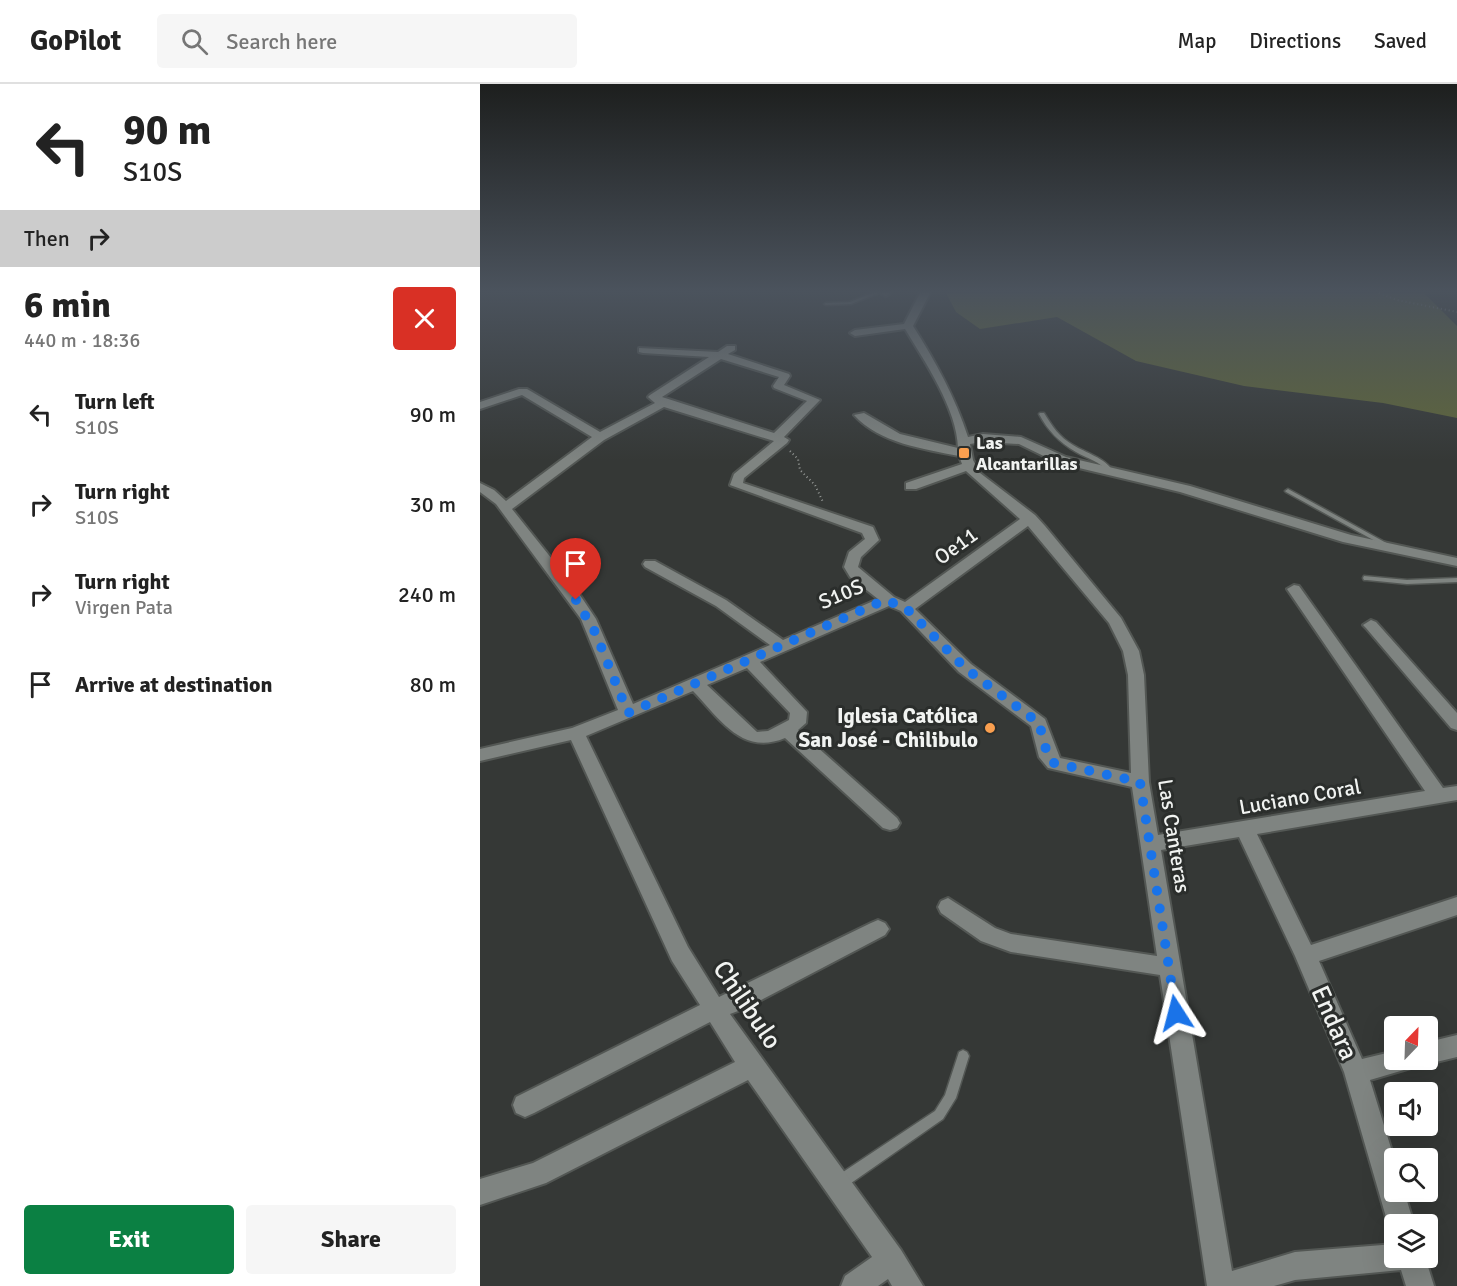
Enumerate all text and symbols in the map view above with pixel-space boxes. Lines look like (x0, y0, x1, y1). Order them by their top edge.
search box (157, 14, 577, 68)
text: GoPilot (30, 24, 121, 58)
icon: search (178, 25, 211, 58)
text: Search here (226, 28, 337, 55)
text: Map (1178, 28, 1216, 54)
text: Directions (1249, 28, 1341, 54)
text: Saved (1374, 28, 1427, 54)
text: 90 m (123, 105, 212, 156)
icon: left (24, 108, 102, 186)
text: S10S (123, 156, 182, 189)
icon: right (82, 222, 115, 255)
text: Then (24, 225, 70, 252)
text: 6 min (24, 283, 111, 328)
button: close (393, 287, 456, 350)
text: 440 m · 18:36 (24, 328, 140, 353)
text: Turn left (75, 388, 155, 415)
icon: left (24, 398, 57, 431)
text: 90 m (410, 401, 456, 428)
text: S10S (75, 415, 119, 440)
place label: Las Alcantarillas (976, 432, 1078, 475)
marker: Las Alcantarillas (957, 446, 971, 460)
text: Turn right (75, 478, 170, 505)
icon: right (24, 488, 57, 521)
text: 30 m (410, 491, 456, 518)
text: S10S (75, 505, 119, 530)
street label: Oe11 (929, 522, 983, 570)
pin (550, 538, 601, 600)
icon: arrive (559, 547, 592, 580)
text: Turn right (75, 568, 170, 595)
street label: S10S (815, 573, 867, 615)
icon: right (24, 578, 57, 611)
text: 240 m (398, 581, 456, 608)
text: Virgen Pata (75, 595, 173, 620)
icon: arrive (24, 668, 57, 701)
text: Arrive at destination (75, 671, 272, 698)
text: 80 m (410, 671, 456, 698)
place label: Iglesia Católica San José - Chilibulo (799, 703, 978, 753)
marker: Iglesia Católica San José - Chilibulo (983, 721, 997, 735)
street label: Luciano Coral (1237, 774, 1363, 820)
street label: Las Canteras (1152, 777, 1196, 895)
street label: Chilibulo (706, 954, 788, 1056)
position arrow (1144, 981, 1208, 1045)
street label: Endara (1303, 981, 1365, 1065)
north arrow (1384, 1016, 1438, 1070)
map controls (1384, 1016, 1438, 1268)
button: sound (1384, 1082, 1438, 1136)
button: search (1384, 1148, 1438, 1202)
button: Exit (24, 1205, 234, 1274)
button: Share (246, 1205, 456, 1274)
button: layers (1384, 1214, 1438, 1268)

